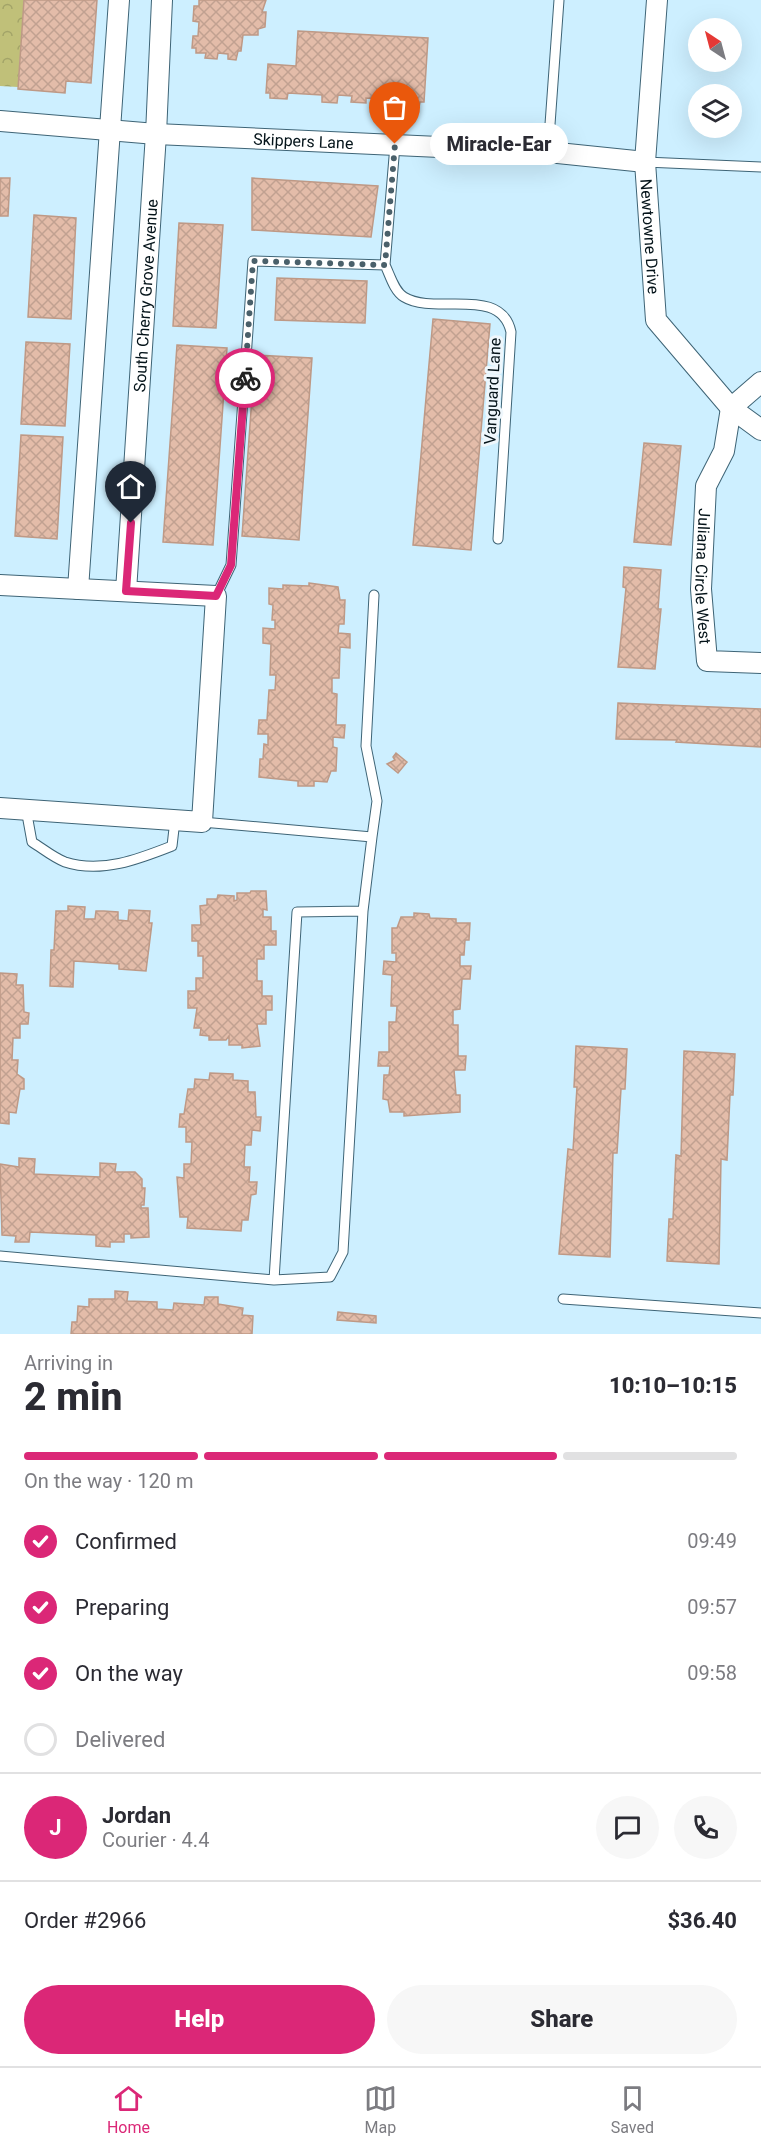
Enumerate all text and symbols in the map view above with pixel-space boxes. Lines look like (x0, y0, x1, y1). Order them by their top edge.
north arrow (688, 18, 742, 72)
map controls (688, 18, 742, 138)
pin (369, 82, 420, 144)
button: layers (688, 84, 742, 138)
icon: bag (378, 91, 411, 124)
callout: Miracle-Ear (431, 123, 569, 165)
street label: Skippers Lane (253, 129, 354, 153)
text: Miracle-Ear (446, 132, 552, 156)
street label: Newtowne Drive (636, 178, 663, 295)
street label: South Cherry Grove Avenue (130, 199, 162, 393)
street label: Vanguard Lane (480, 337, 505, 445)
courier (215, 348, 275, 408)
icon: bike (229, 362, 262, 395)
pin (105, 461, 156, 523)
icon: home (114, 470, 147, 503)
street label: Juliana Circle West (691, 508, 715, 645)
text: Arriving in (24, 1351, 113, 1375)
text: 10:10–10:15 (609, 1373, 737, 1398)
text: 2 min (24, 1374, 122, 1420)
text: On the way · 120 m (24, 1469, 193, 1493)
icon: check (24, 1525, 57, 1558)
text: Confirmed (75, 1529, 177, 1554)
text: 09:49 (687, 1529, 737, 1553)
icon: check (24, 1591, 57, 1624)
text: Preparing (75, 1595, 169, 1620)
text: 09:57 (687, 1595, 737, 1619)
icon: check (24, 1657, 57, 1690)
text: On the way (75, 1661, 183, 1686)
text: 09:58 (687, 1661, 737, 1685)
text: Delivered (75, 1727, 165, 1752)
button: chat (596, 1796, 659, 1859)
button: phone (674, 1796, 737, 1859)
text: Jordan (102, 1803, 171, 1828)
text: J (49, 1815, 62, 1840)
text: Courier · 4.4 (102, 1828, 209, 1852)
text: Order #2966 (24, 1908, 146, 1933)
text: $36.40 (668, 1908, 737, 1933)
button: Help (24, 1985, 375, 2054)
button: Share (387, 1985, 737, 2054)
tab: Home (107, 2082, 150, 2137)
tab: Map (364, 2082, 397, 2137)
tab: Saved (611, 2082, 654, 2137)

